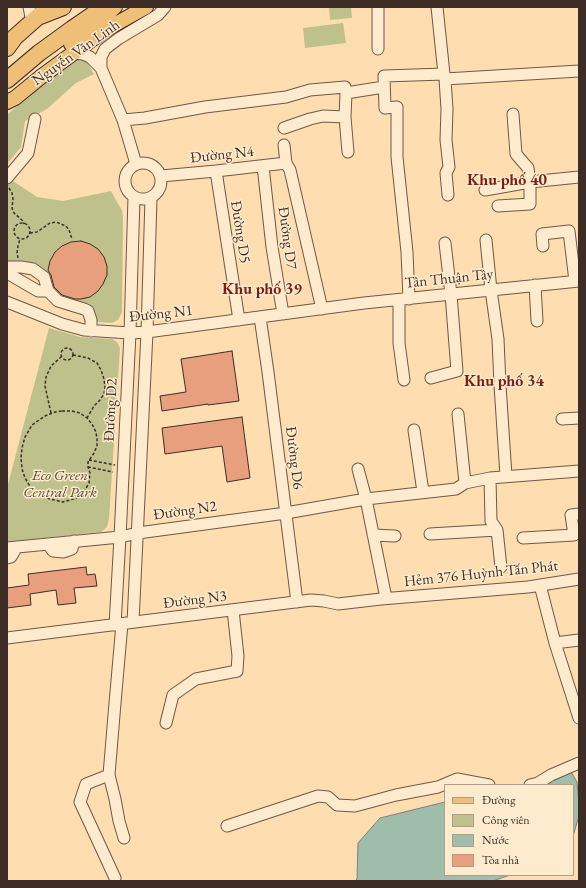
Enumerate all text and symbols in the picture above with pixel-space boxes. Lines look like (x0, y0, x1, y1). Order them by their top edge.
street label: Nguyễn Văn Linh (29, 16, 123, 90)
street label: Đường N4 (189, 143, 255, 167)
district label: Khu phố 40 (467, 171, 547, 191)
street label: Đường D5 (226, 199, 254, 265)
street label: Đường D7 (274, 205, 300, 271)
street label: Tân Thuận Tây (404, 265, 494, 293)
district label: Khu phố 39 (222, 280, 302, 300)
street label: Đường N1 (128, 302, 194, 326)
district label: Khu phố 34 (464, 372, 544, 392)
street label: Đường D2 (100, 378, 122, 442)
street label: Đường D6 (281, 426, 307, 490)
park label: Eco Green Central Park (23, 467, 97, 502)
street label: Đường N2 (152, 498, 218, 524)
street label: Hẻm 376 Huỳnh Tấn Phát (403, 557, 559, 591)
street label: Đường N3 (162, 587, 228, 613)
legend (444, 784, 574, 876)
text: Đường (482, 792, 515, 808)
text: Công viên (482, 812, 530, 828)
text: Nước (482, 832, 509, 848)
text: Tòa nhà (482, 852, 519, 868)

